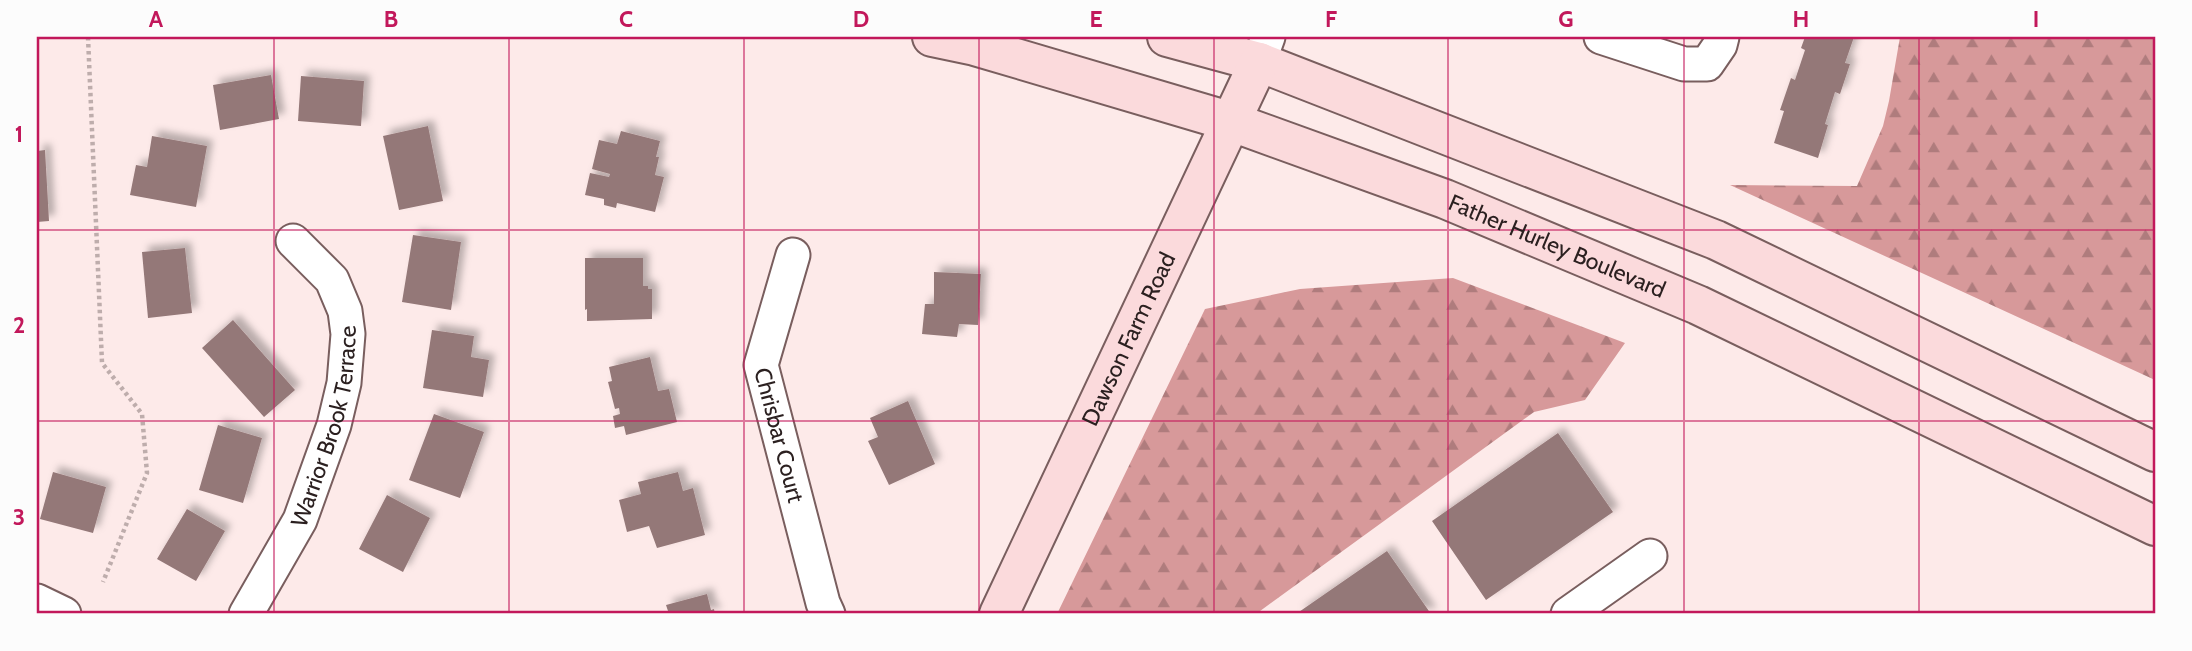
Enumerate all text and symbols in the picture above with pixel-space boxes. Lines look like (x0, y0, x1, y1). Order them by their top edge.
text: A (149, 5, 164, 33)
text: B (384, 5, 398, 33)
text: C (619, 5, 633, 33)
text: D (853, 5, 869, 33)
text: E (1089, 5, 1103, 33)
text: F (1325, 5, 1337, 33)
text: G (1558, 5, 1574, 33)
text: H (1793, 5, 1809, 33)
text: I (2033, 5, 2039, 33)
text: 1 (15, 120, 23, 148)
street label: Father Hurley Boulevard (1444, 188, 1670, 304)
street label: Dawson Farm Road (1076, 248, 1181, 430)
text: 2 (13, 311, 25, 339)
street label: Warrior Brook Terrace (285, 324, 362, 531)
street label: Chrisbar Court (748, 365, 810, 506)
text: 3 (13, 503, 25, 531)

